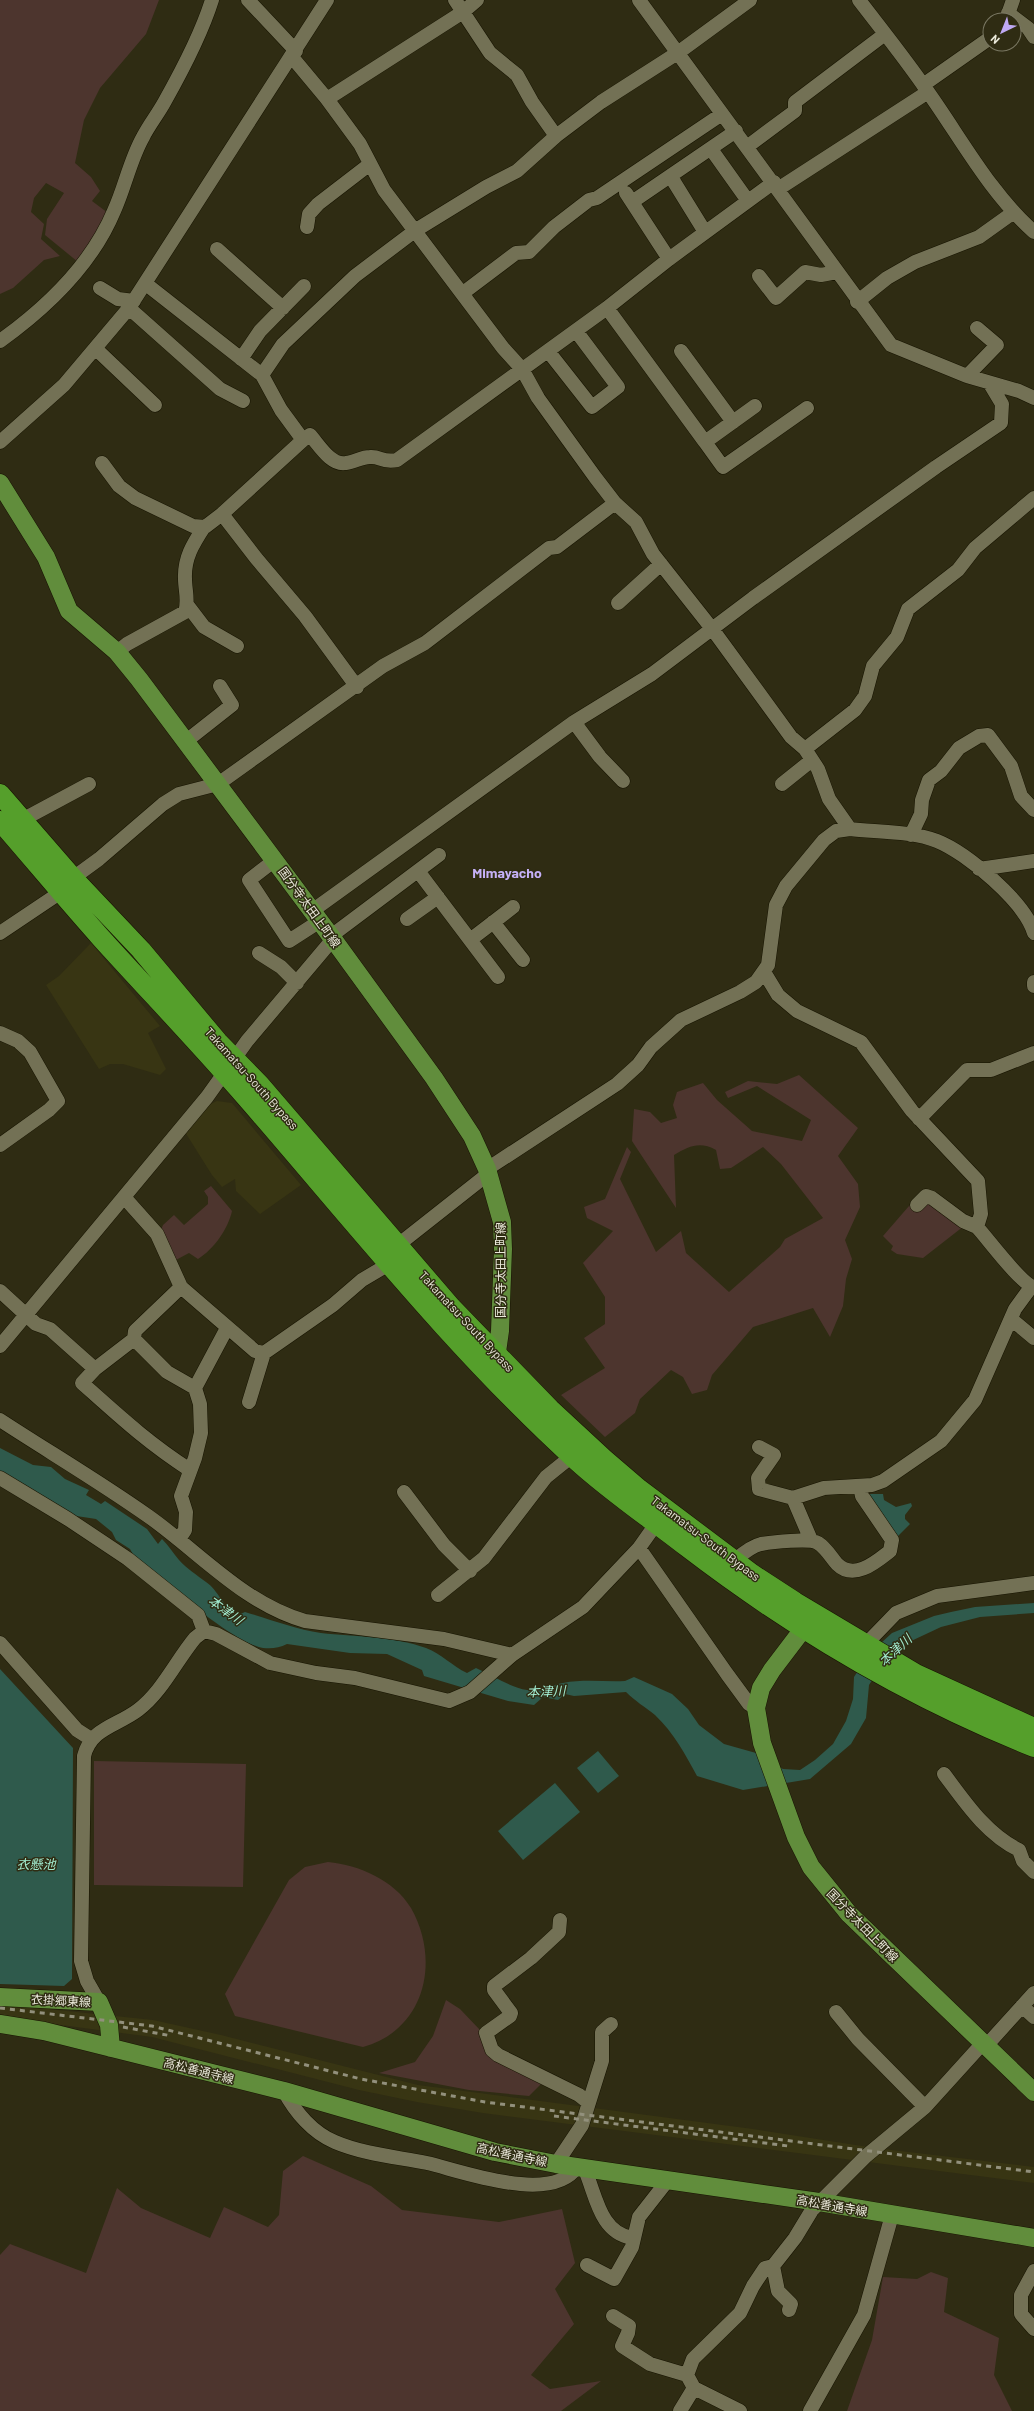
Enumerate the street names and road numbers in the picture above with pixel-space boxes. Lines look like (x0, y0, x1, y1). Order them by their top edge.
street label: 国分寺太田上町線 (276, 864, 344, 950)
street label: Takamatsu-South Bypass (202, 1024, 302, 1132)
street label: 国分寺太田上町線 (493, 1222, 507, 1318)
street label: Takamatsu-South Bypass (417, 1268, 517, 1374)
street label: Takamatsu-South Bypass (649, 1493, 763, 1584)
street label: 国分寺太田上町線 (825, 1886, 901, 1964)
street label: 衣掛郷東線 (31, 1991, 91, 2009)
street label: 高松善通寺線 (162, 2054, 236, 2086)
street label: 高松善通寺線 (475, 2140, 549, 2168)
street label: 高松善通寺線 (795, 2192, 869, 2218)

